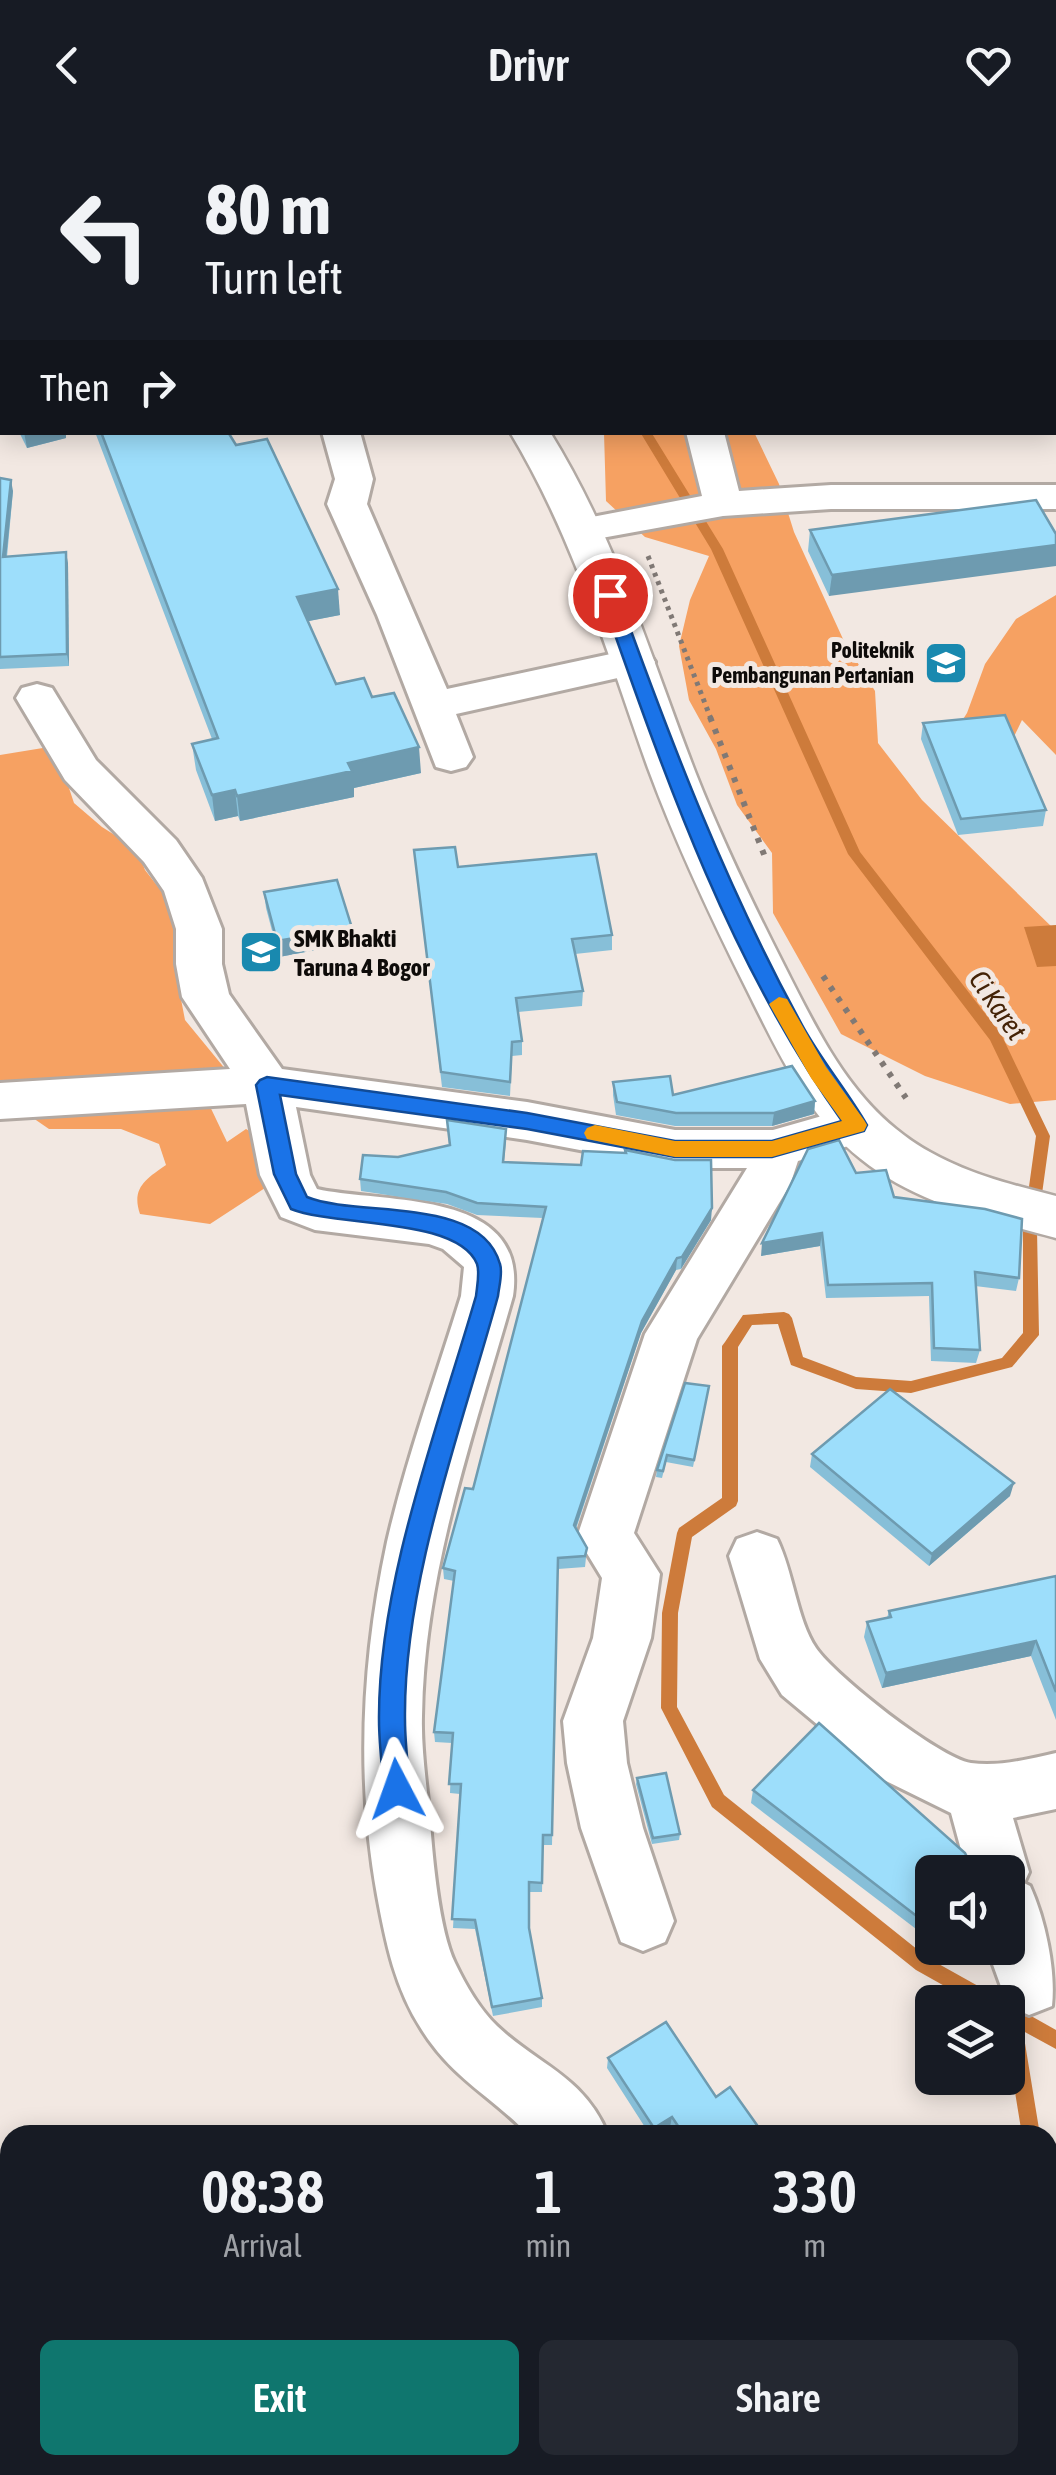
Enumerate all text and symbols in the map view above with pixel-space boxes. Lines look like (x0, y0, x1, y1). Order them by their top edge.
icon: back (40, 38, 95, 93)
icon: heart (961, 38, 1016, 93)
text: Drivr (488, 39, 568, 91)
text: 80 m (205, 169, 331, 249)
icon: left (40, 170, 170, 300)
text: Turn left (205, 252, 343, 304)
icon: right (130, 360, 185, 415)
text: Then (40, 366, 110, 409)
pin (568, 553, 653, 638)
icon: arrive (583, 568, 638, 623)
place label: Politeknik Pembangunan Pertanian (712, 637, 914, 688)
school or university icon: Politeknik Pembangunan Pertanian (923, 640, 969, 686)
place label: SMK Bhakti Taruna 4 Bogor (294, 924, 430, 981)
school or university icon: SMK Bhakti Taruna 4 Bogor (238, 929, 284, 975)
water label: Ci Karet (963, 964, 1033, 1046)
position arrow (345, 1737, 449, 1841)
map controls (915, 1855, 1025, 2095)
button: sound (915, 1855, 1025, 1965)
button: layers (915, 1985, 1025, 2095)
text: 08:38 (201, 2157, 324, 2226)
text: 1 (534, 2157, 563, 2226)
text: 330 (772, 2157, 857, 2226)
text: Arrival (224, 2227, 302, 2264)
text: min (525, 2227, 571, 2264)
text: m (803, 2227, 826, 2264)
button: Exit (40, 2340, 519, 2455)
button: Share (539, 2340, 1018, 2455)

